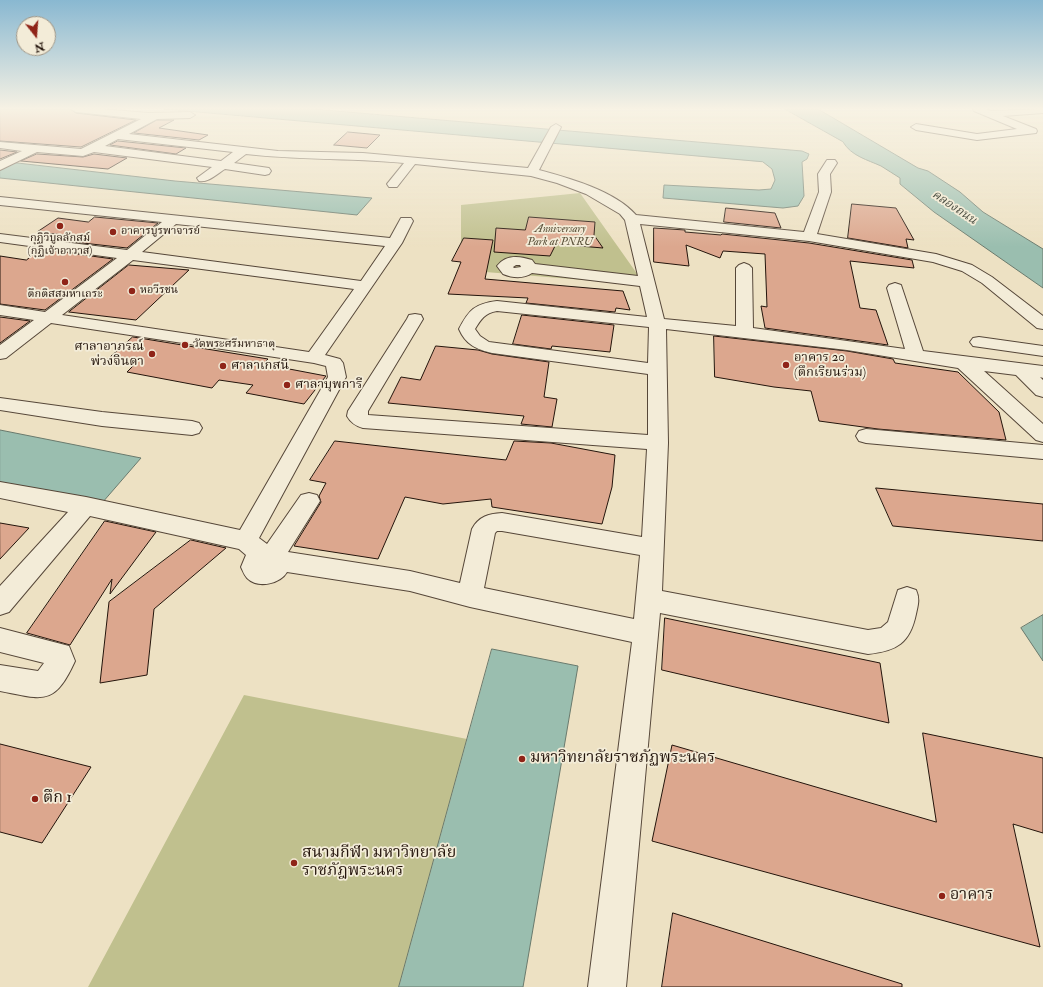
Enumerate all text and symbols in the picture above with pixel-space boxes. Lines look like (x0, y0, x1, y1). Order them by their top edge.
north arrow (16, 16, 56, 56)
text: N (33, 39, 46, 55)
water label: คลองถนน (929, 188, 979, 228)
marker: กุฏิวิบูลลักสม์ (กุฏิเจ้าอาวาส) (55, 221, 65, 231)
park label: Anniversary Park at PNRU (527, 223, 593, 249)
place label: อาคารบูรพาจารย์ (121, 225, 200, 239)
marker: อาคารบูรพาจารย์ (108, 227, 118, 237)
place label: กุฏิวิบูลลักสม์ (กุฏิเจ้าอาวาส) (28, 232, 92, 258)
marker: ตึกติสสมหาเถระ (60, 277, 70, 287)
place label: หอวีรชน (140, 284, 178, 298)
marker: หอวีรชน (127, 286, 137, 296)
place label: ตึกติสสมหาเถระ (28, 288, 102, 302)
place label: วัดพระศรีมหาธาตุ (193, 338, 275, 352)
place label: ศาลาอาภรณ์ พ่วงจินดา (74, 339, 144, 370)
marker: วัดพระศรีมหาธาตุ (180, 340, 190, 350)
marker: ศาลาอาภรณ์ พ่วงจินดา (147, 349, 157, 359)
place label: อาคาร 20 (ตึกเรียนร่วม) (794, 350, 866, 381)
place label: ศาลาเกสนี (231, 358, 289, 374)
marker: อาคาร 20 (ตึกเรียนร่วม) (781, 360, 791, 370)
marker: ศาลาเกสนี (218, 361, 228, 371)
place label: ศาลาบุพการี (295, 377, 362, 393)
marker: ศาลาบุพการี (282, 380, 292, 390)
place label: มหาวิทยาลัยราชภัฏพระนคร (530, 749, 715, 769)
marker: มหาวิทยาลัยราชภัฏพระนคร (517, 754, 527, 764)
place label: ตึก 1 (43, 789, 72, 809)
marker: ตึก 1 (30, 794, 40, 804)
place label: สนามกีฬา มหาวิทยาลัย ราชภัฎพระนคร (302, 844, 456, 882)
marker: สนามกีฬา มหาวิทยาลัย ราชภัฎพระนคร (289, 858, 299, 868)
place label: อาคาร (950, 886, 993, 906)
marker: อาคาร (937, 891, 947, 901)

